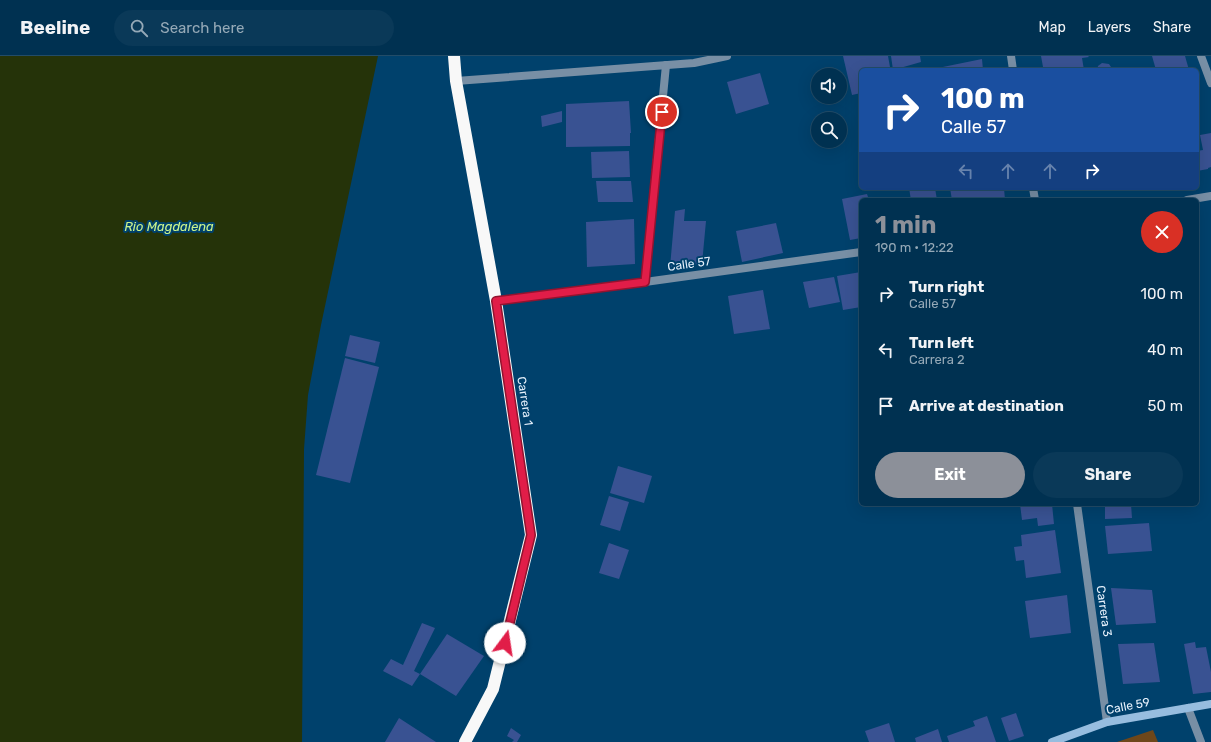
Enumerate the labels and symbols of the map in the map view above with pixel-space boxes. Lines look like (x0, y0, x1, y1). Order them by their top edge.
pin (645, 95, 679, 129)
water label: Rio Magdalena (124, 219, 214, 235)
street label: Calle 57 (667, 254, 711, 274)
street label: Carrera 1 (514, 375, 536, 427)
street label: Carrera 3 (1093, 584, 1115, 638)
position arrow (484, 622, 526, 664)
street label: Calle 59 (1105, 695, 1151, 717)

